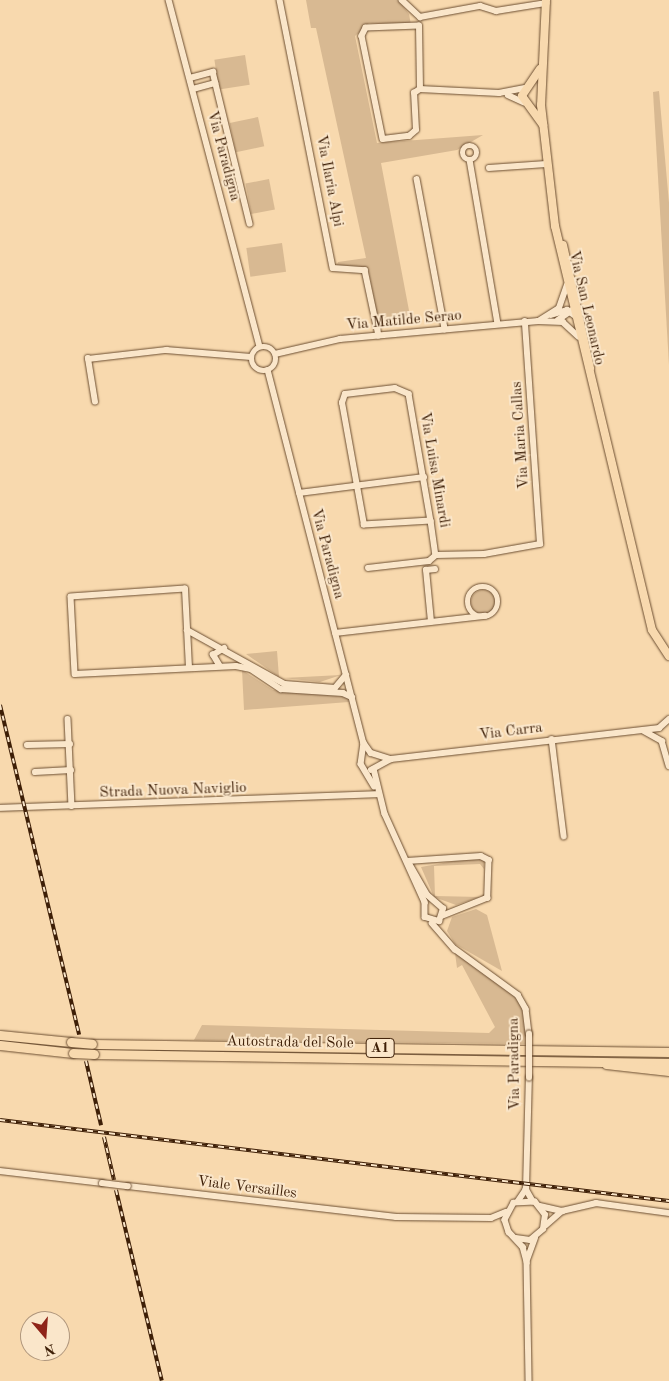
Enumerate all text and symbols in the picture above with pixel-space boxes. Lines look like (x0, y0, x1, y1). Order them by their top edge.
street label: Via Paradigna (202, 109, 244, 203)
street label: Via Ilaria Alpi (311, 134, 347, 228)
street label: Via San Leonardo (564, 249, 608, 367)
street label: Via Matilde Serao (345, 307, 463, 335)
street label: Via Maria Callas (508, 381, 534, 489)
street label: Via Luisa Minardi (415, 411, 453, 529)
street label: Via Paradigna (306, 507, 348, 601)
street label: Via Carra (478, 719, 544, 745)
street label: Strada Nuova Naviglio (99, 779, 247, 803)
street label: Via Paradigna (505, 1018, 525, 1110)
street label: Autostrada del Sole (226, 1033, 354, 1053)
road number: A1 (365, 1036, 395, 1060)
street label: Viale Versailles (196, 1173, 298, 1203)
north arrow (20, 1311, 70, 1361)
text: N (42, 1341, 57, 1358)

